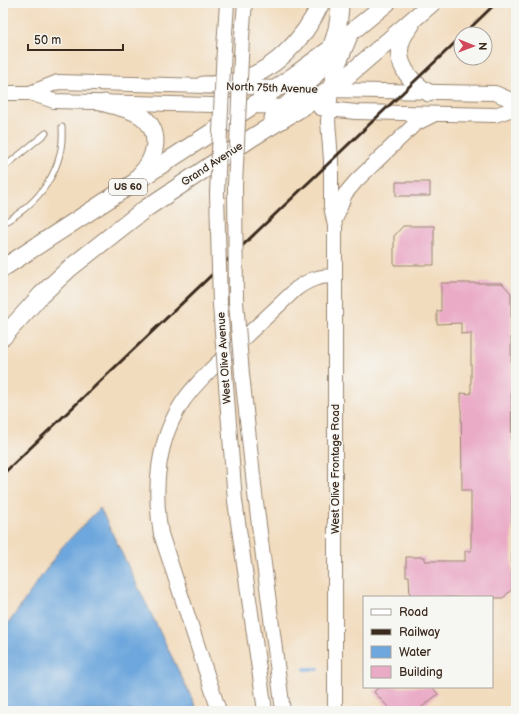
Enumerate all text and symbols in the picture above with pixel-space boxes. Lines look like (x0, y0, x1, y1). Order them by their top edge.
scale bar (28, 26, 123, 52)
north arrow (453, 26, 493, 66)
text: 50 m (34, 33, 61, 48)
text: N (476, 42, 489, 50)
street label: North 75th Avenue (226, 80, 319, 96)
street label: Grand Avenue (179, 139, 246, 189)
road number: US 60 (109, 179, 147, 195)
street label: West Olive Avenue (214, 311, 234, 404)
street label: West Olive Frontage Road (329, 404, 342, 534)
legend (363, 596, 493, 688)
text: Road (399, 605, 428, 620)
text: Railway (399, 625, 441, 640)
text: Water (399, 645, 431, 660)
text: Building (399, 665, 443, 680)

